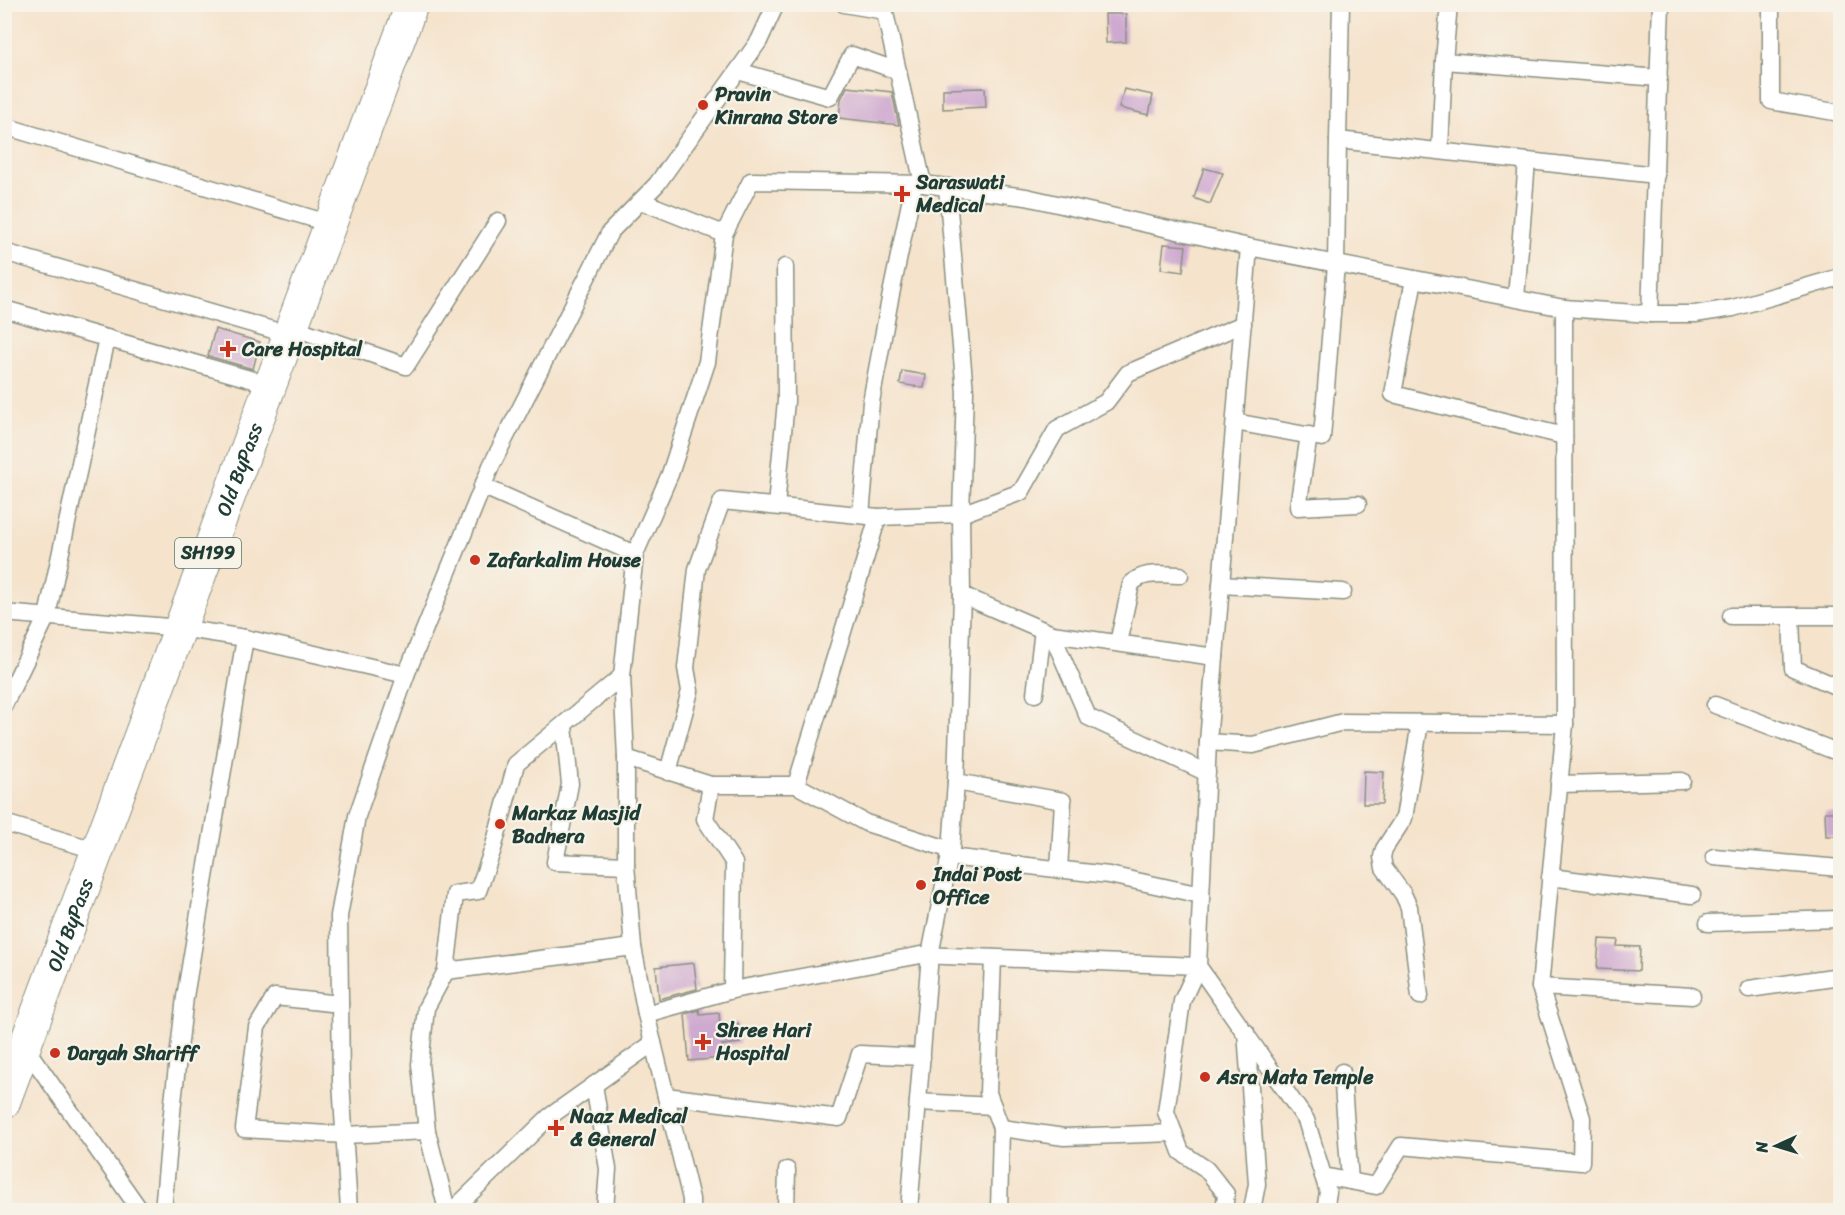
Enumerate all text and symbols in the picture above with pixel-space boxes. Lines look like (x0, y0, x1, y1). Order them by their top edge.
place label: Pravin Kinrana Store (714, 77, 838, 135)
marker: Pravin Kinrana Store (696, 98, 710, 112)
place label: Saraswati Medical (915, 165, 1006, 223)
marker: Saraswati Medical (893, 185, 911, 203)
place label: Care Hospital (241, 332, 363, 367)
marker: Care Hospital (219, 340, 237, 358)
street label: Old ByPass (206, 417, 273, 521)
road number: SH199 (175, 538, 241, 568)
place label: Zafarkalim House (486, 543, 642, 578)
marker: Zafarkalim House (468, 553, 482, 567)
place label: Markaz Masjid Badnera (511, 796, 642, 854)
marker: Markaz Masjid Badnera (493, 817, 507, 831)
place label: Indai Post Office (932, 857, 1022, 915)
street label: Old ByPass (36, 872, 103, 977)
marker: Indai Post Office (914, 878, 928, 892)
place label: Shree Hari Hospital (715, 1013, 812, 1071)
marker: Shree Hari Hospital (694, 1033, 712, 1051)
place label: Dargah Shariff (67, 1036, 201, 1071)
marker: Dargah Shariff (48, 1046, 62, 1060)
place label: Asra Mata Temple (1216, 1060, 1374, 1095)
marker: Asra Mata Temple (1198, 1070, 1212, 1084)
place label: Naaz Medical & General (569, 1099, 688, 1157)
north arrow (1746, 1116, 1806, 1176)
marker: Naaz Medical & General (547, 1119, 565, 1137)
text: N (1747, 1140, 1776, 1155)

